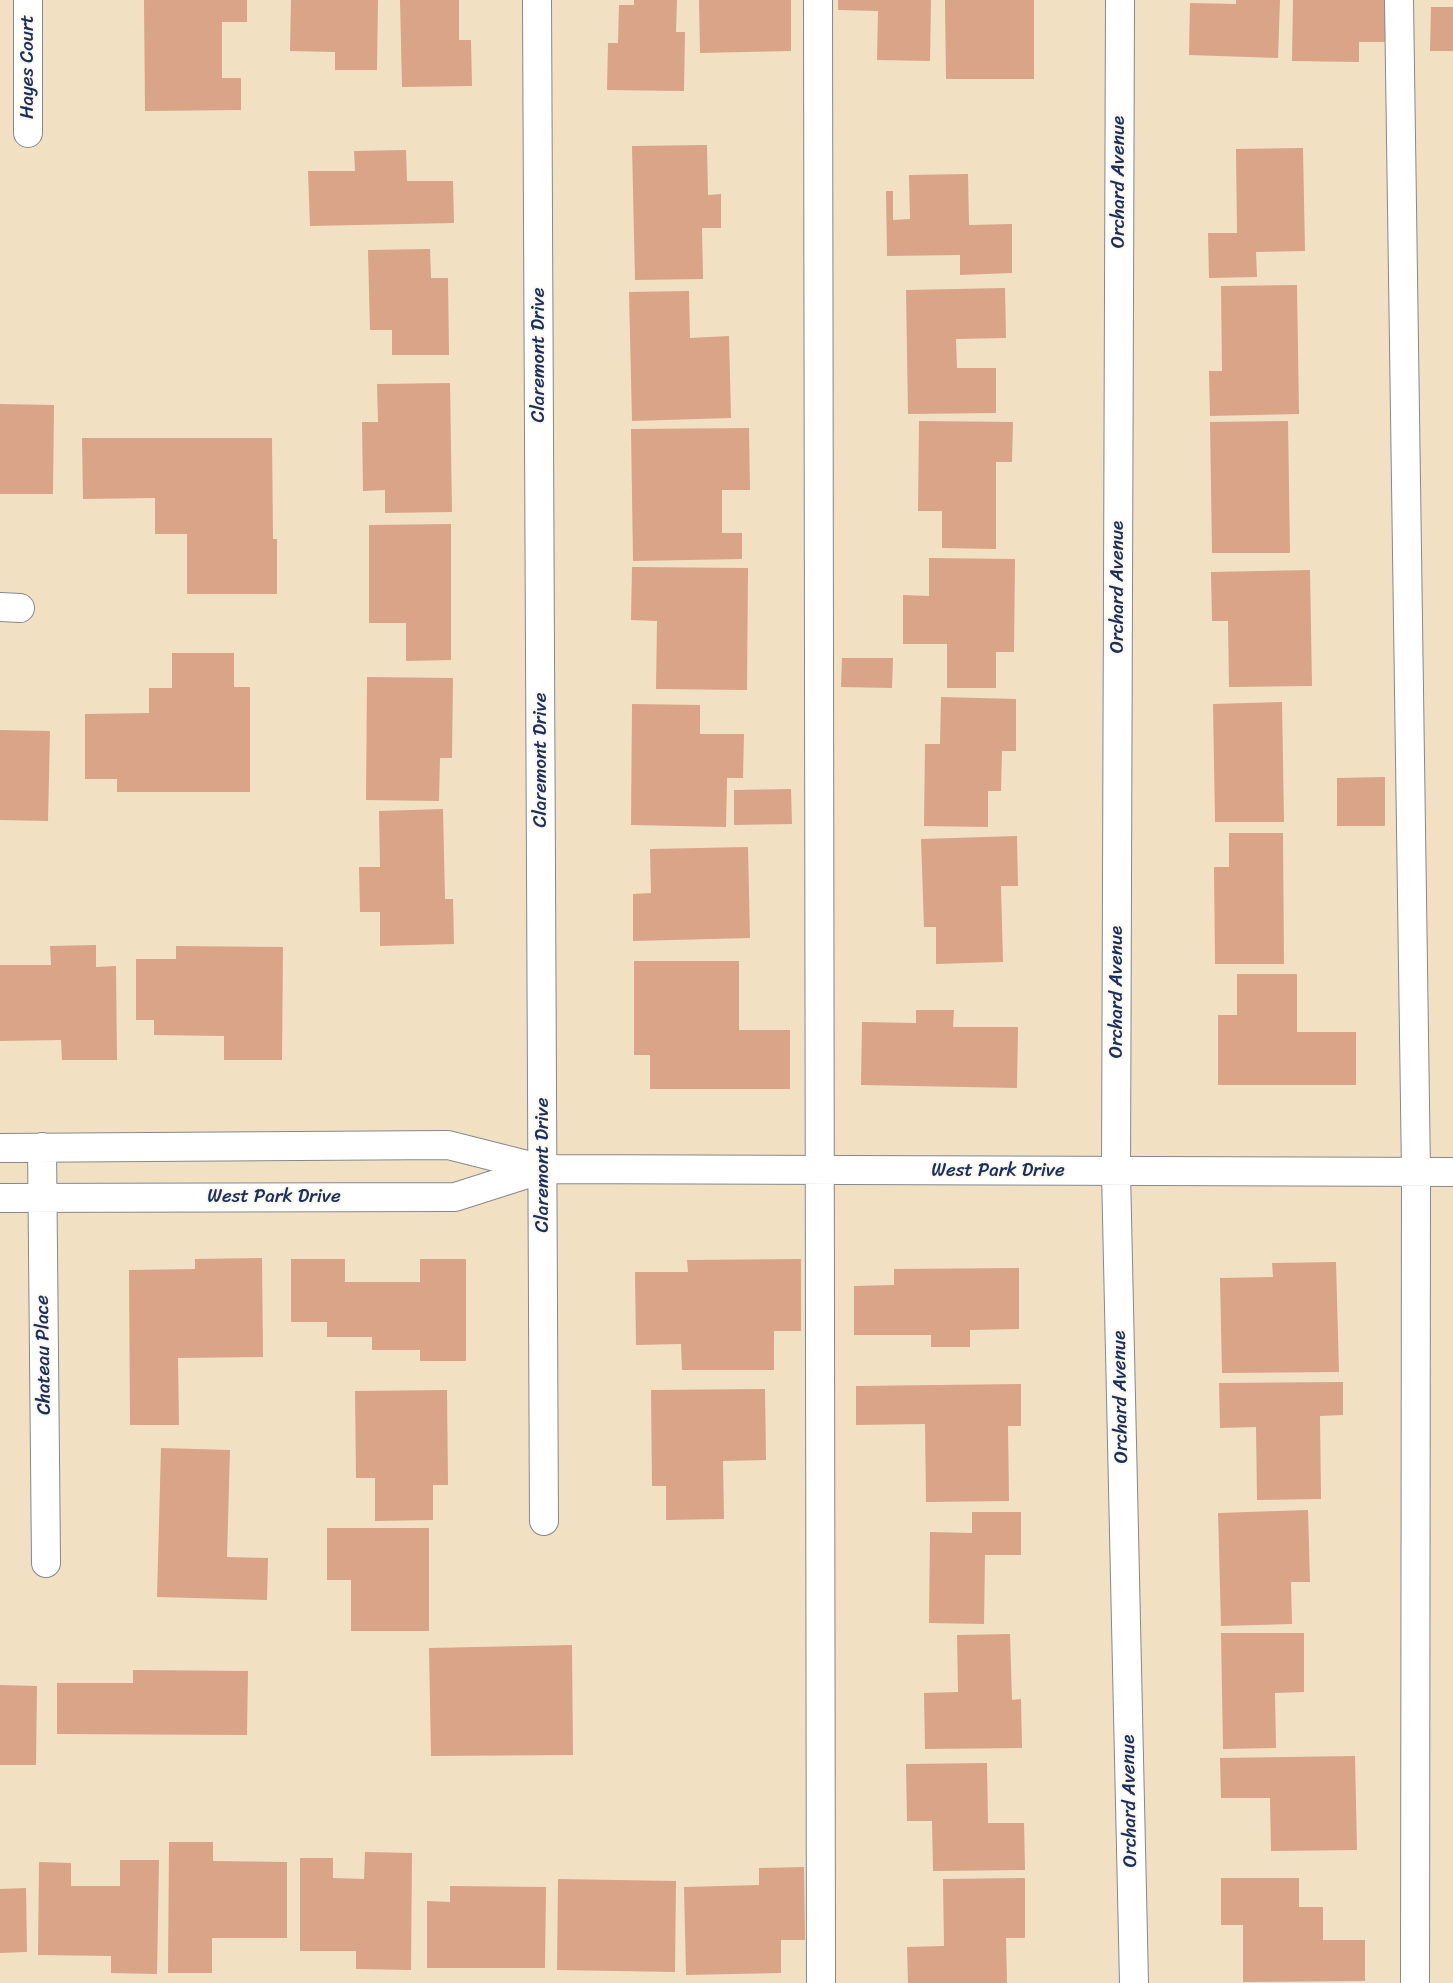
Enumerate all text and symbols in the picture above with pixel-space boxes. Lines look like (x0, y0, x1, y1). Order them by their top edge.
street label: Hayes Court (17, 15, 39, 119)
street label: Orchard Avenue (1108, 116, 1130, 248)
street label: Claremont Drive (528, 288, 550, 422)
street label: Orchard Avenue (1107, 521, 1129, 653)
street label: Claremont Drive (530, 693, 552, 827)
street label: Orchard Avenue (1106, 926, 1128, 1058)
street label: Claremont Drive (532, 1098, 554, 1232)
street label: West Park Drive (931, 1160, 1065, 1182)
street label: West Park Drive (207, 1186, 341, 1208)
street label: Chateau Place (32, 1295, 56, 1415)
street label: Orchard Avenue (1108, 1331, 1134, 1463)
street label: Orchard Avenue (1117, 1735, 1143, 1867)

